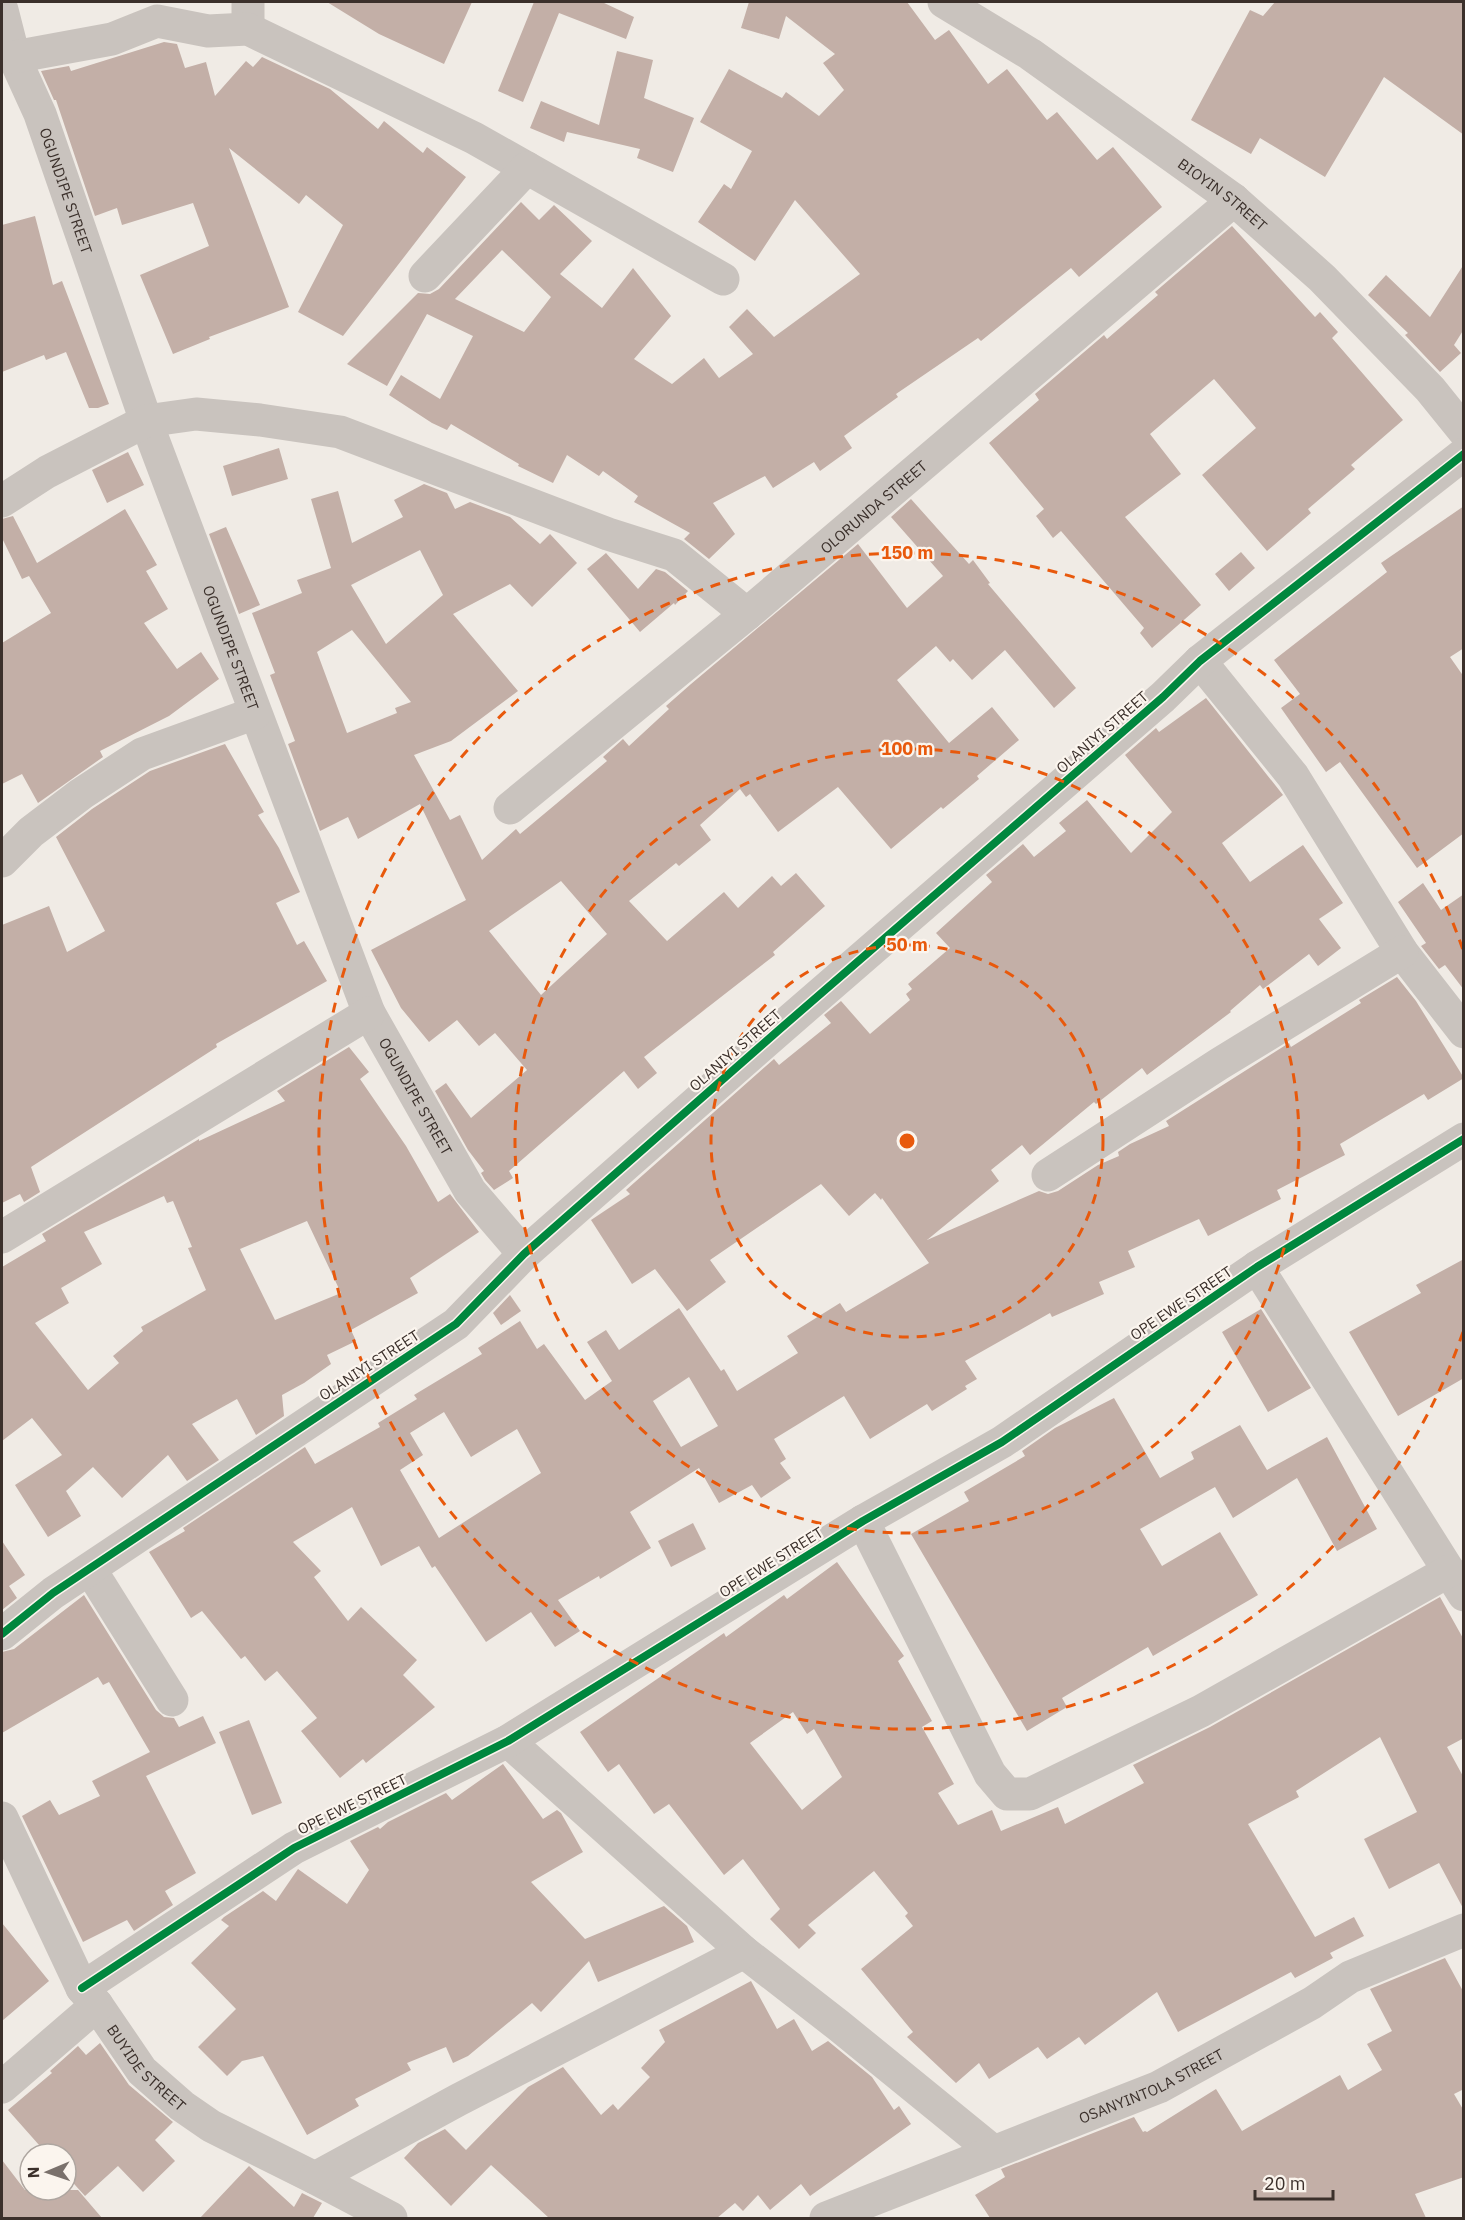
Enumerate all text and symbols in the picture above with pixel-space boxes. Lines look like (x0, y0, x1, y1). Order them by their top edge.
street label: OGUNDIPE STREET (36, 125, 97, 256)
street label: BIOYIN STREET (1175, 154, 1272, 235)
street label: OLORUNDA STREET (816, 456, 931, 557)
text: 150 m (881, 541, 933, 564)
street label: OGUNDIPE STREET (199, 582, 264, 713)
street label: OLANIYI STREET (1052, 687, 1152, 777)
text: 100 m (881, 737, 933, 760)
text: 50 m (886, 933, 928, 956)
street label: OLANIYI STREET (685, 1005, 785, 1095)
street label: OGUNDIPE STREET (375, 1034, 457, 1159)
centre of rings (897, 1131, 917, 1151)
street label: OPE EWE STREET (1126, 1262, 1236, 1344)
street label: OLANIYI STREET (315, 1325, 423, 1405)
street label: OPE EWE STREET (715, 1522, 827, 1602)
street label: OPE EWE STREET (294, 1769, 410, 1839)
street label: BUYIDE STREET (103, 2021, 190, 2115)
street label: OSANYINTOLA STREET (1076, 2044, 1227, 2127)
north arrow (18, 2142, 78, 2202)
scale bar (1255, 2163, 1333, 2201)
text: N (23, 2166, 43, 2179)
text: 20 m (1264, 2172, 1306, 2195)

